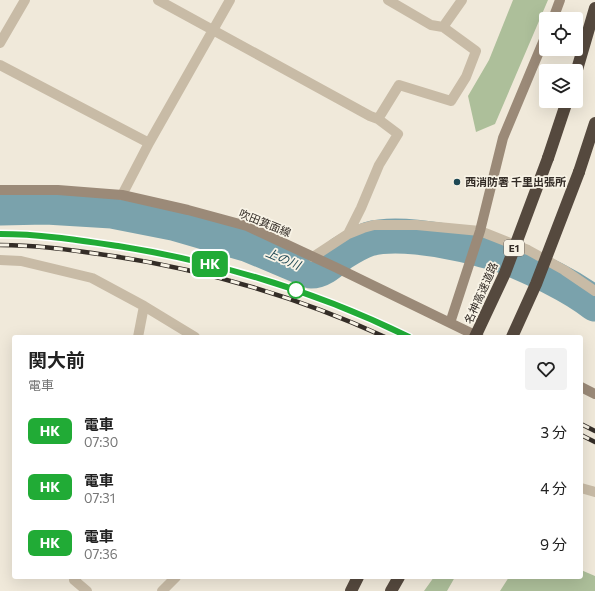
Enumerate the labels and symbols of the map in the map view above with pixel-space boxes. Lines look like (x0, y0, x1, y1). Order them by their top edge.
place label: 西消防署 千里出張所 (465, 175, 566, 188)
marker: 西消防署 千里出張所 (452, 177, 462, 187)
street label: 吹田箕面線 (237, 206, 293, 239)
road number: E1 (504, 240, 524, 256)
water label: 上の川 (264, 245, 305, 272)
line badge: HK (192, 251, 228, 277)
street label: 名神高速道路 (461, 260, 500, 326)
unlabelled marker (287, 281, 305, 299)

